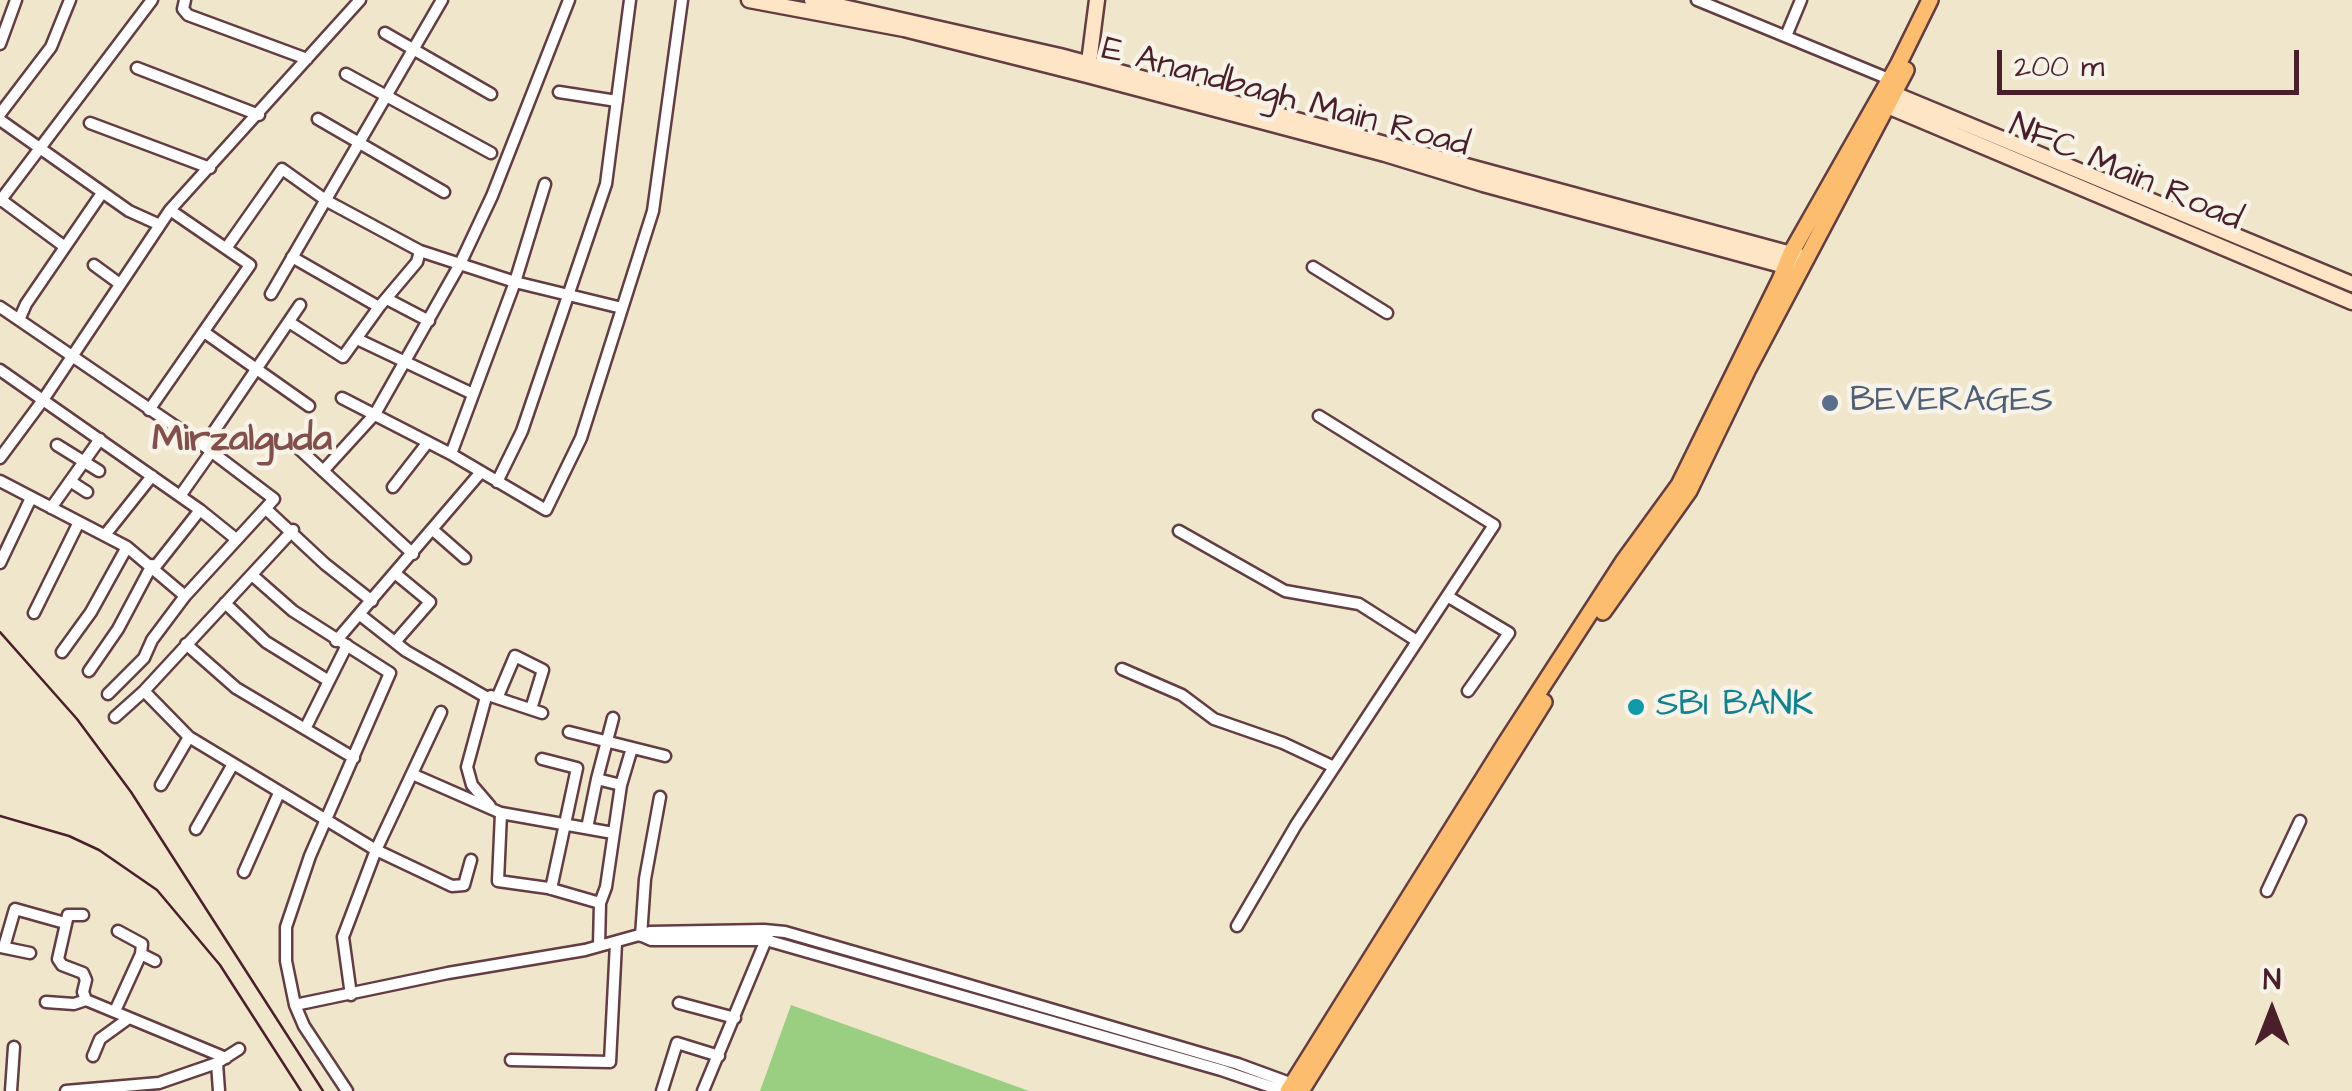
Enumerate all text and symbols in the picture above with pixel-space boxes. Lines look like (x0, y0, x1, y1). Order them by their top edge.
street label: E Anandbagh Main Road (1097, 30, 1473, 168)
scale bar (2002, 30, 2304, 92)
text: 200 m (2014, 46, 2104, 88)
street label: NFC Main Road (2002, 106, 2248, 242)
place label: BEVERAGES (1850, 382, 2053, 424)
marker: BEVERAGES (1819, 392, 1841, 414)
district label: Mirzalguda (152, 419, 332, 465)
place label: SBI BANK (1656, 686, 1813, 728)
marker: SBI BANK (1625, 696, 1647, 718)
north arrow (2222, 961, 2322, 1061)
text: N (2263, 961, 2281, 1000)

